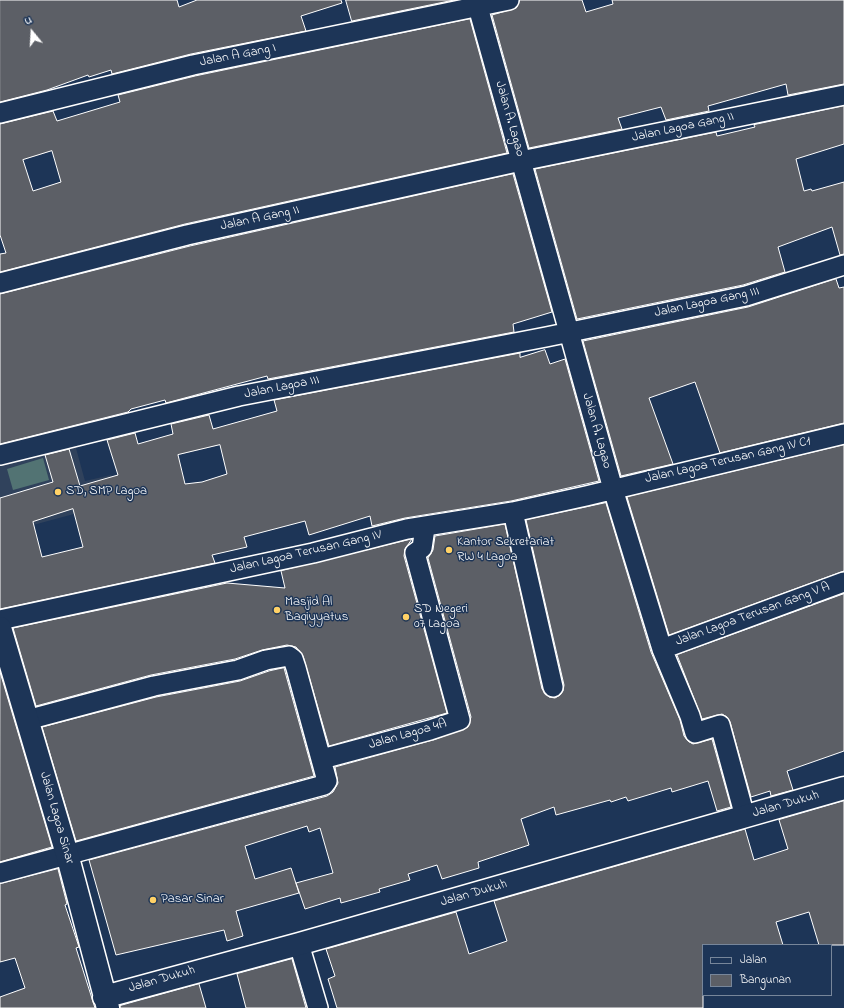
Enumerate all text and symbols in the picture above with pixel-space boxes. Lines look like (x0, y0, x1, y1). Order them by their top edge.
north arrow (12, 12, 52, 52)
text: U (23, 12, 34, 29)
street label: Jalan A Gang I (199, 41, 277, 71)
street label: Jalan A. Lagao (491, 80, 527, 158)
street label: Jalan Lagoa Gang II (631, 110, 735, 146)
street label: Jalan A Gang II (219, 203, 301, 235)
street label: Jalan Lagoa Gang III (653, 284, 761, 322)
street label: Jalan Lagoa III (243, 373, 321, 403)
street label: Jalan A. Lagao (578, 392, 614, 470)
street label: Jalan Lagoa Terusan Gang IV C1 (644, 434, 812, 488)
place label: SD, SMP Lagoa (66, 484, 147, 500)
marker: SD, SMP Lagoa (53, 487, 63, 497)
street label: Jalan Lagoa Terusan Gang IV (229, 528, 383, 578)
place label: Kantor Sekretariat RW 4 Lagoa (457, 535, 554, 566)
marker: Kantor Sekretariat RW 4 Lagoa (444, 545, 454, 555)
street label: Jalan Lagoa Terusan Gang V A (674, 580, 832, 650)
place label: Masjid Al Baqiyyatus (285, 595, 348, 626)
place label: SD Negeri 07 Lagoa (414, 602, 468, 633)
marker: Masjid Al Baqiyyatus (272, 605, 282, 615)
marker: SD Negeri 07 Lagoa (401, 612, 411, 622)
street label: Jalan Lagoa 4A (367, 716, 449, 754)
street label: Jalan Lagoa Sinar (35, 770, 77, 866)
street label: Jalan Dukuh (751, 788, 821, 822)
street label: Jalan Dukuh (439, 877, 509, 911)
place label: Pasar Sinar (161, 892, 224, 908)
marker: Pasar Sinar (148, 895, 158, 905)
legend (702, 944, 832, 996)
text: Jalan (740, 951, 767, 969)
street label: Jalan Dukuh (127, 963, 197, 997)
text: Bangunan (740, 971, 791, 989)

